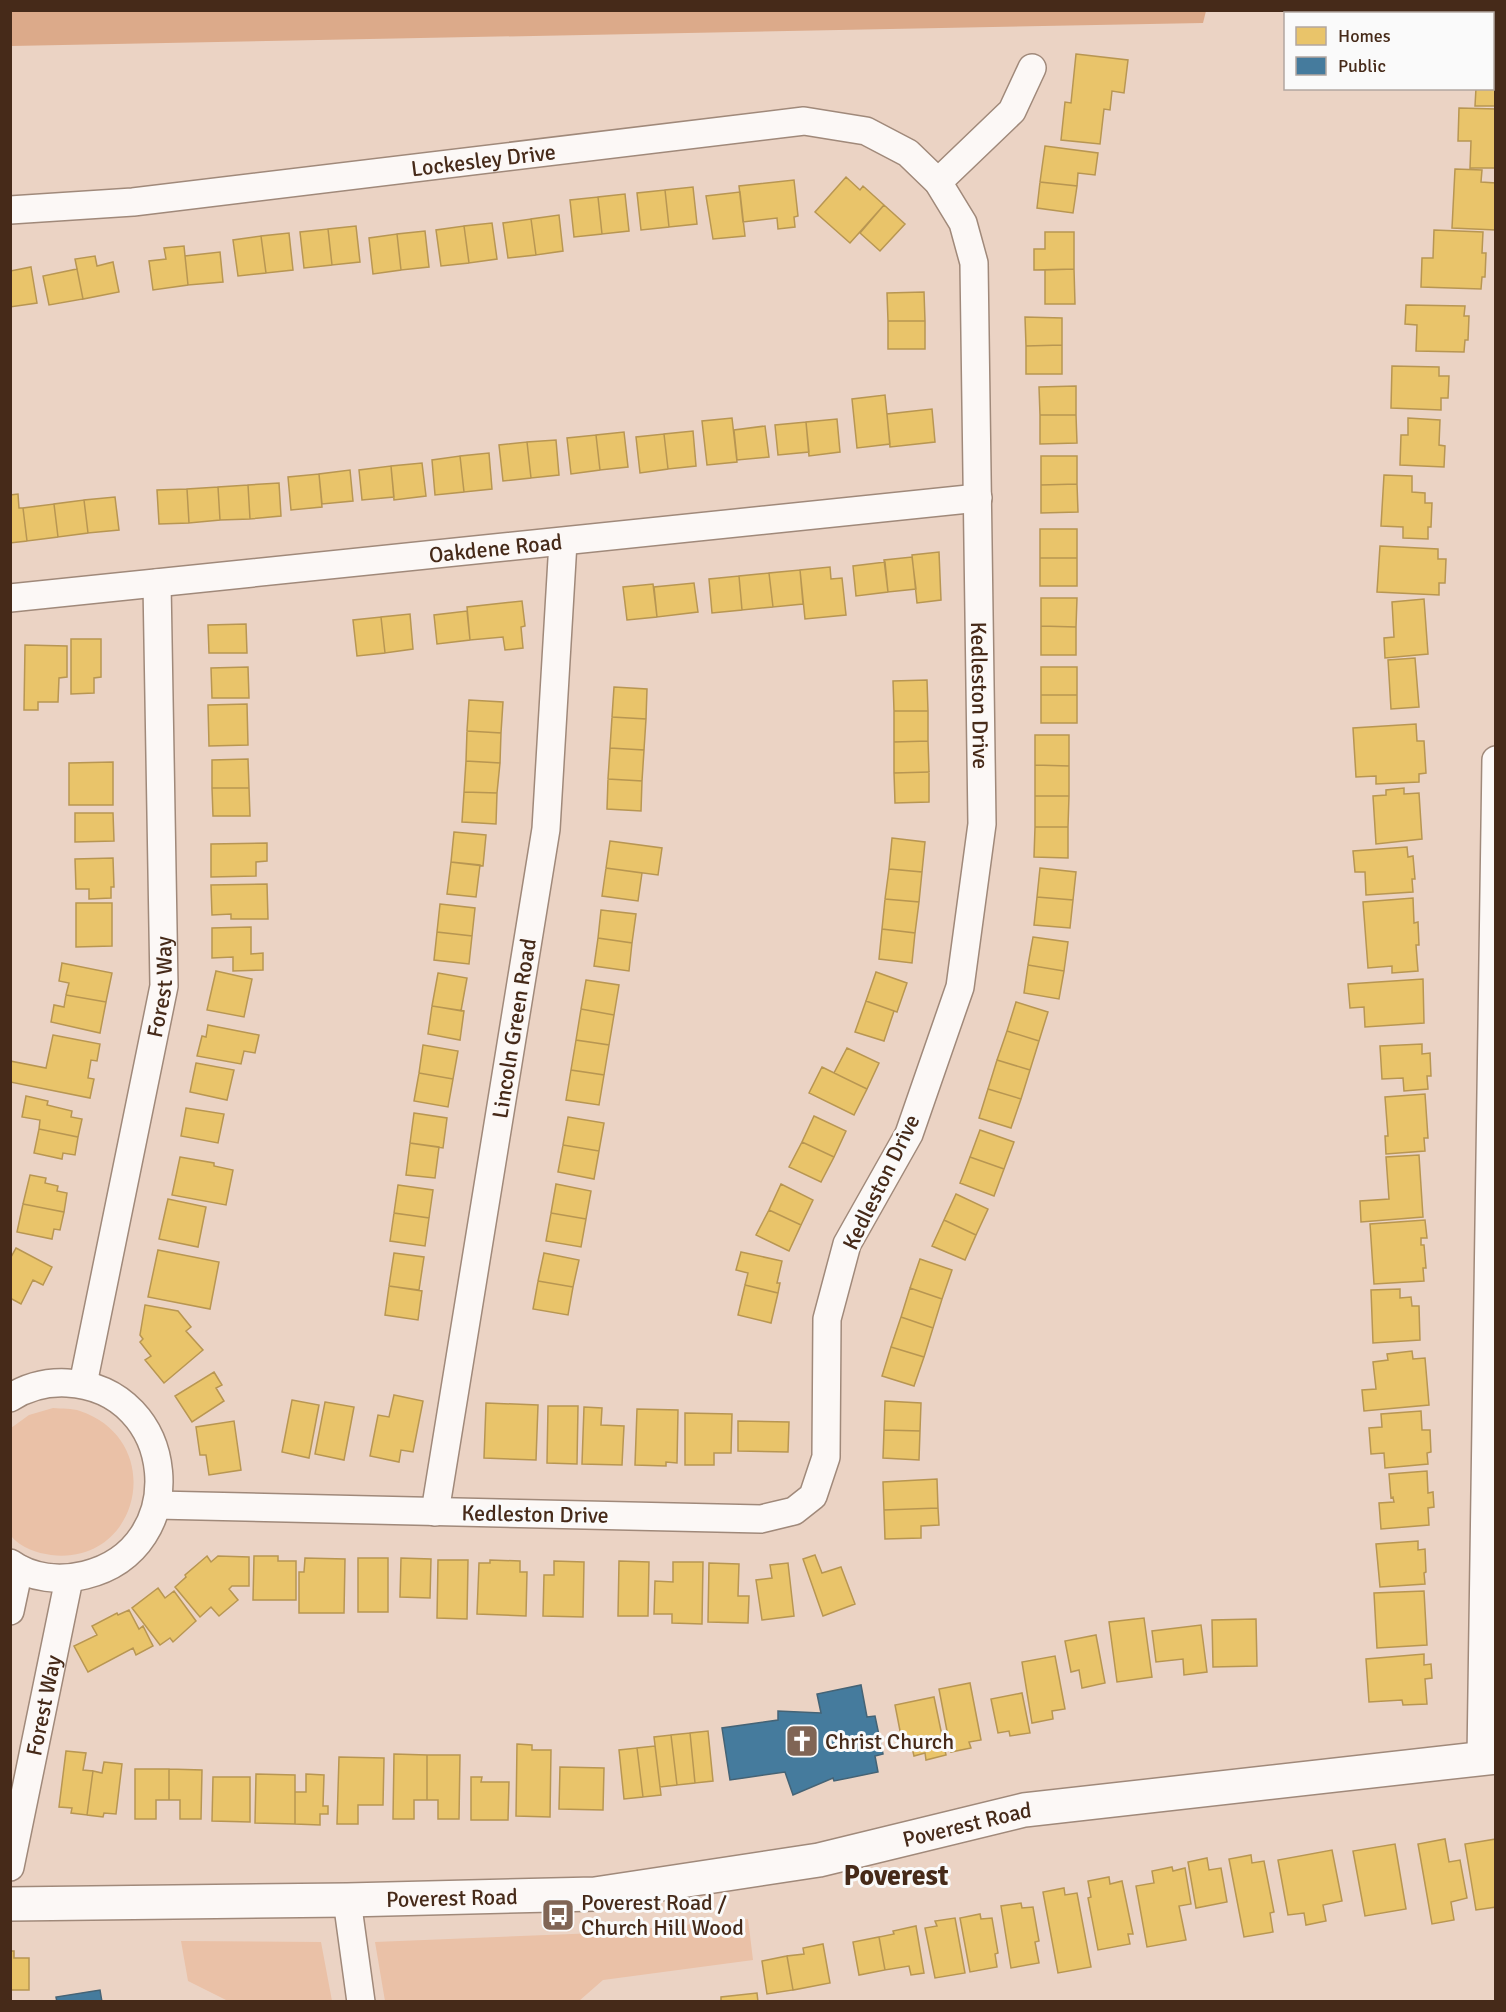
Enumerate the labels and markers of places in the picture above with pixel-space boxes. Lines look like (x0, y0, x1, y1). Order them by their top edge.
church icon: Christ Church (784, 1723, 820, 1759)
place label: Christ Church (825, 1728, 954, 1755)
place label: Poverest Road / Church Hill Wood (581, 1889, 744, 1941)
bus stop icon: Poverest Road / Church Hill Wood (540, 1897, 576, 1933)

